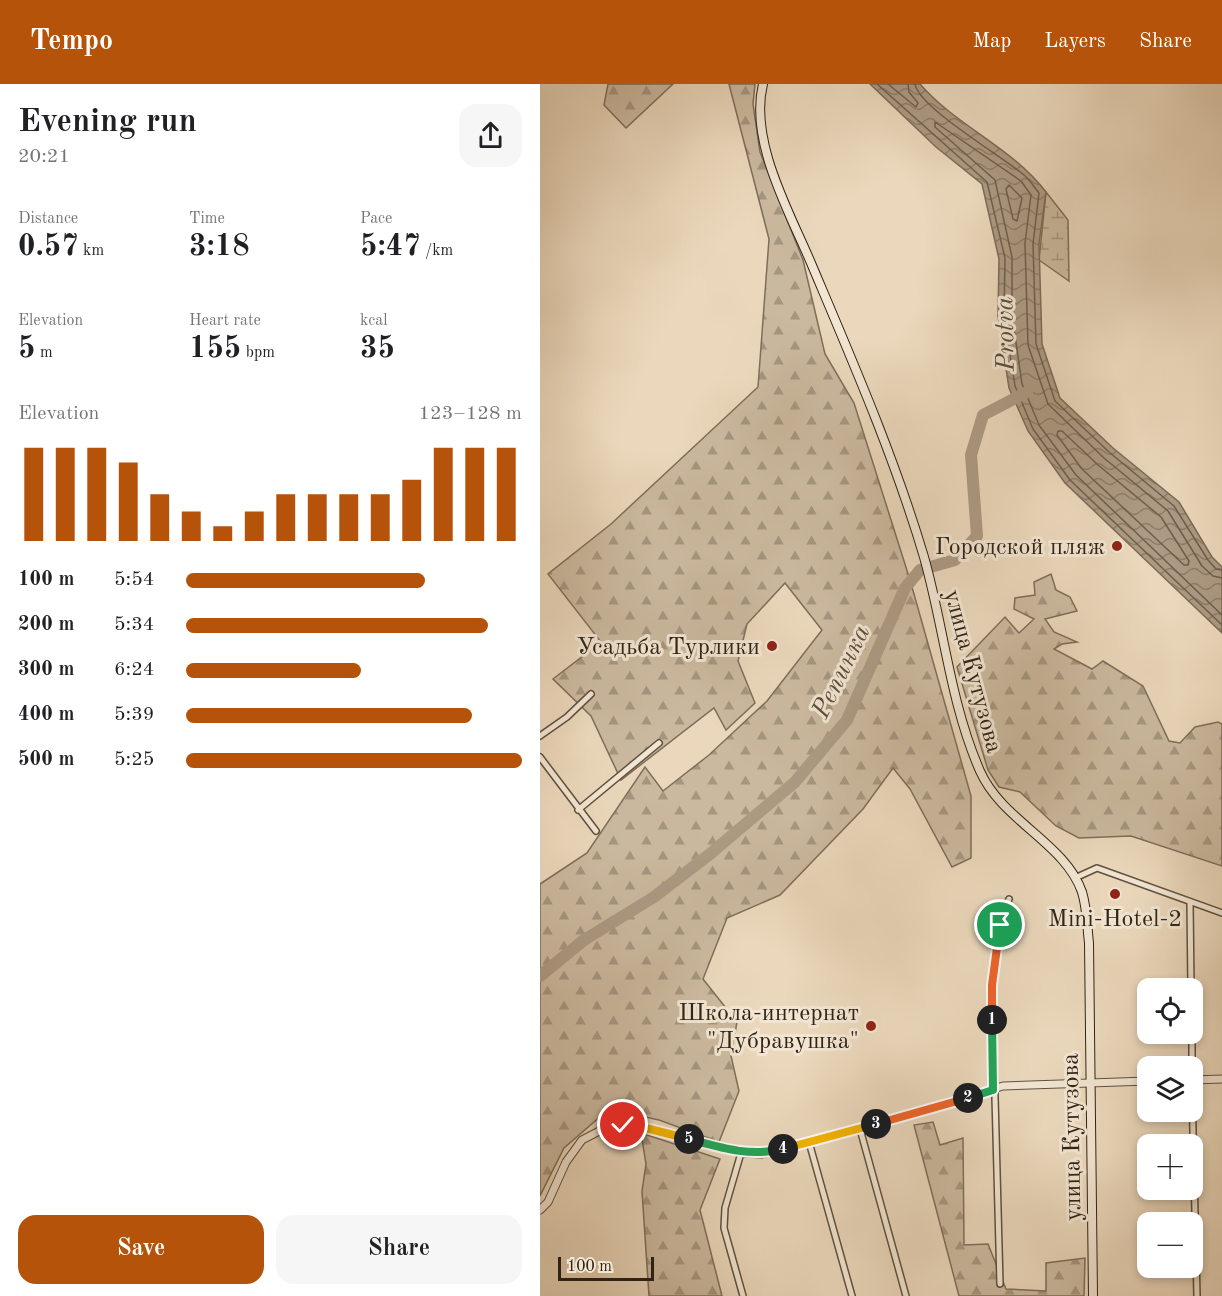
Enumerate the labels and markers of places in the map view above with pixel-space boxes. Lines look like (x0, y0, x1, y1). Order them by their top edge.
place label: Городской пляж (935, 536, 1105, 560)
marker: Городской пляж (1110, 539, 1124, 553)
place label: Усадьба Турлики (577, 636, 760, 660)
marker: Усадьба Турлики (765, 639, 779, 653)
marker: Mini-Hotel-2 (1108, 887, 1122, 901)
pin (974, 899, 1025, 950)
place label: Mini-Hotel-2 (1048, 908, 1182, 932)
place label: Школа-интернат "Дубравушка" (679, 1002, 859, 1054)
pin: 1 (977, 1005, 1007, 1035)
marker: Школа-интернат "Дубравушка" (864, 1019, 878, 1033)
pin: 2 (953, 1083, 983, 1113)
pin (597, 1099, 648, 1150)
pin: 3 (861, 1109, 891, 1139)
pin: 5 (674, 1124, 704, 1154)
pin: 4 (768, 1134, 798, 1164)

